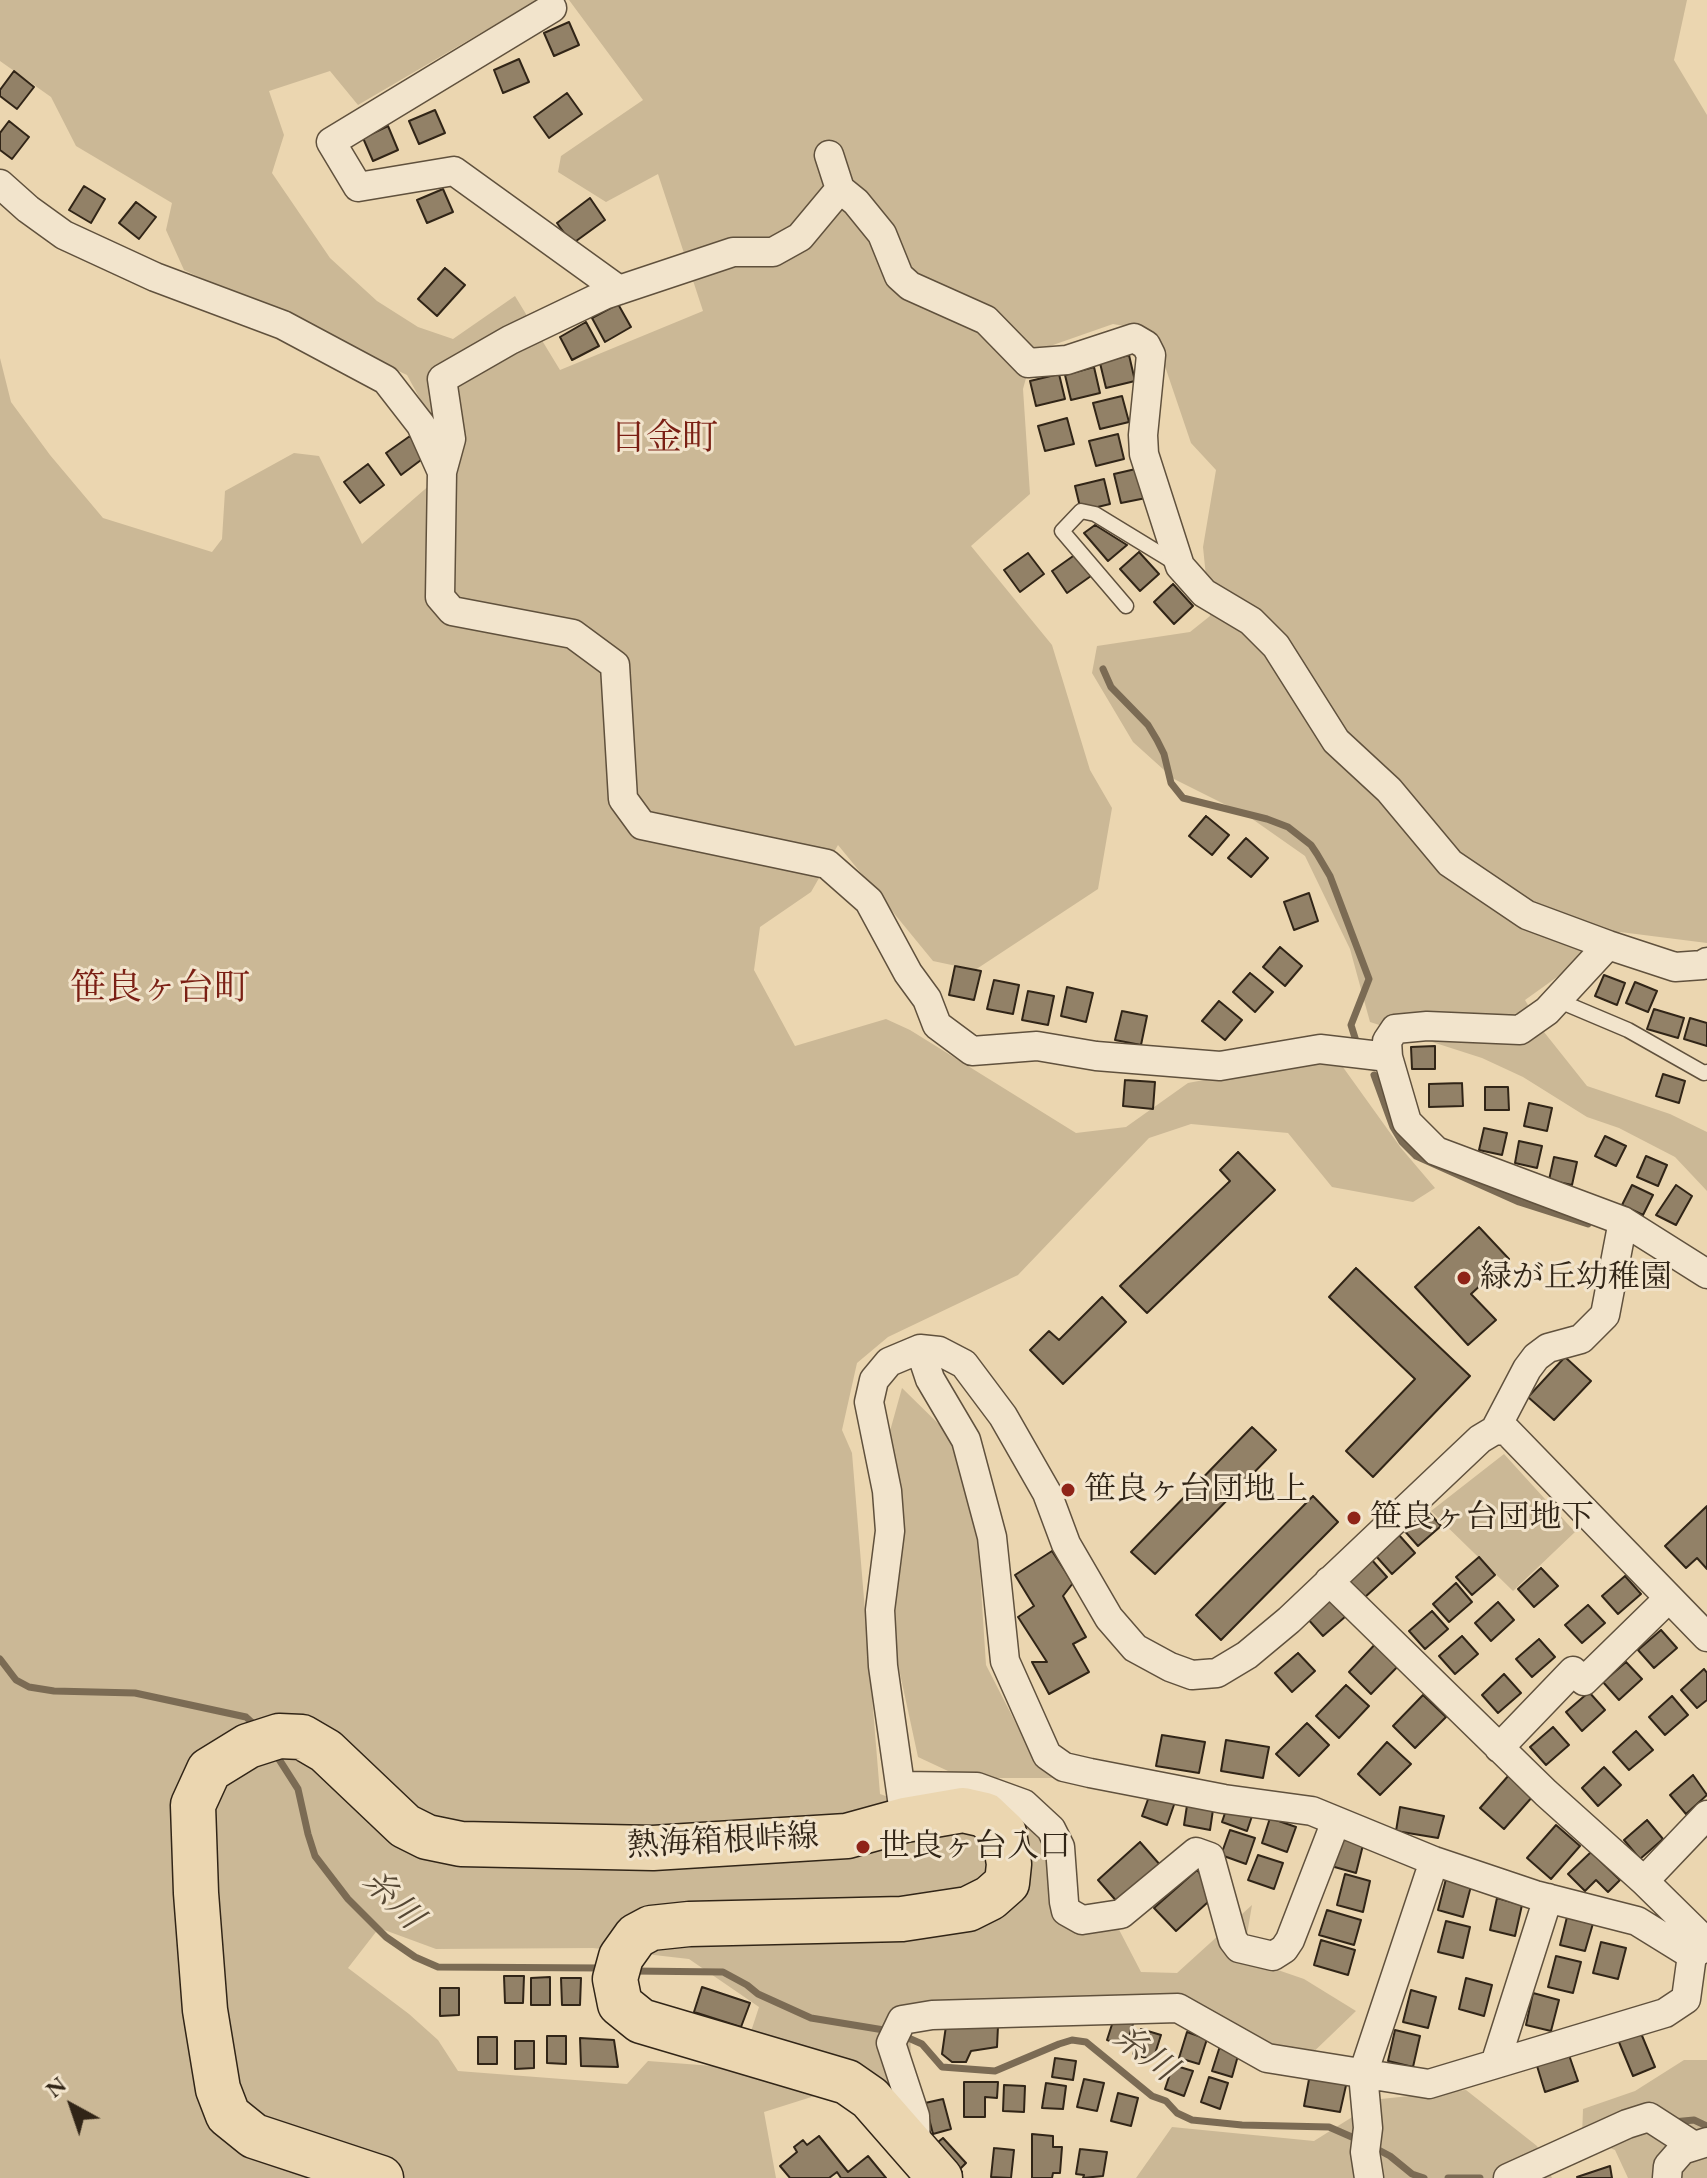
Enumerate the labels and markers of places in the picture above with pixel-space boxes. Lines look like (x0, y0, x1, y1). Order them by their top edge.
place label: 緑が丘幼稚園 (1480, 1259, 1672, 1297)
marker: 緑が丘幼稚園 (1455, 1269, 1473, 1287)
place label: 笹良ヶ台団地上 (1084, 1471, 1308, 1509)
marker: 笹良ヶ台団地上 (1059, 1481, 1077, 1499)
place label: 笹良ヶ台団地下 (1370, 1499, 1594, 1537)
marker: 笹良ヶ台団地下 (1345, 1509, 1363, 1527)
place label: 世良ヶ台入口 (879, 1828, 1071, 1866)
marker: 世良ヶ台入口 (854, 1838, 872, 1856)

